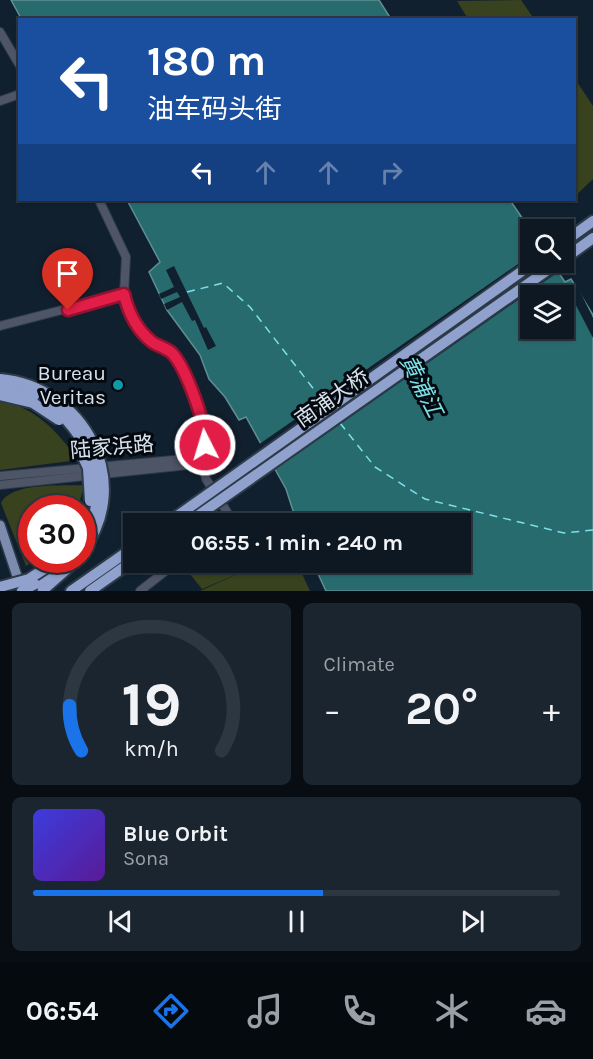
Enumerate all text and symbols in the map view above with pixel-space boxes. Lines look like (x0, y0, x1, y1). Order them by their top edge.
text: 180 m (147, 36, 266, 86)
icon: left (48, 42, 126, 120)
text: 油车码头街 (147, 93, 282, 125)
icon: left (186, 156, 219, 189)
icon: ahead (249, 156, 282, 189)
icon: ahead (312, 156, 345, 189)
icon: right (375, 156, 408, 189)
map controls (520, 219, 574, 339)
button: search (520, 219, 574, 273)
pin (42, 248, 93, 310)
icon: arrive (51, 257, 84, 290)
button: layers (520, 285, 574, 339)
water label: 黄浦江 (394, 351, 448, 423)
place label: Bureau Veritas (38, 361, 106, 409)
street label: 南浦大桥 (291, 364, 373, 432)
marker: Bureau Veritas (111, 378, 125, 392)
position arrow (173, 413, 237, 477)
street label: 陆家浜路 (69, 431, 155, 463)
speed limit sign: 30 (18, 495, 96, 573)
text: 06:55 · 1 min · 240 m (191, 530, 403, 556)
text: Climate (324, 653, 395, 676)
text: 19 (121, 668, 181, 741)
text: 20° (405, 683, 478, 735)
text: − (324, 691, 341, 729)
text: + (543, 691, 560, 729)
text: km/h (124, 736, 178, 761)
text: Blue Orbit (123, 821, 228, 847)
text: Sona (123, 847, 169, 870)
icon: previous (104, 905, 137, 938)
icon: pause (280, 905, 313, 938)
icon: next (456, 905, 489, 938)
icon: directions (150, 990, 192, 1032)
icon: music (244, 990, 286, 1032)
icon: phone (338, 990, 380, 1032)
icon: climate (431, 990, 473, 1032)
icon: car (525, 990, 567, 1032)
text: 06:54 (26, 995, 98, 1027)

